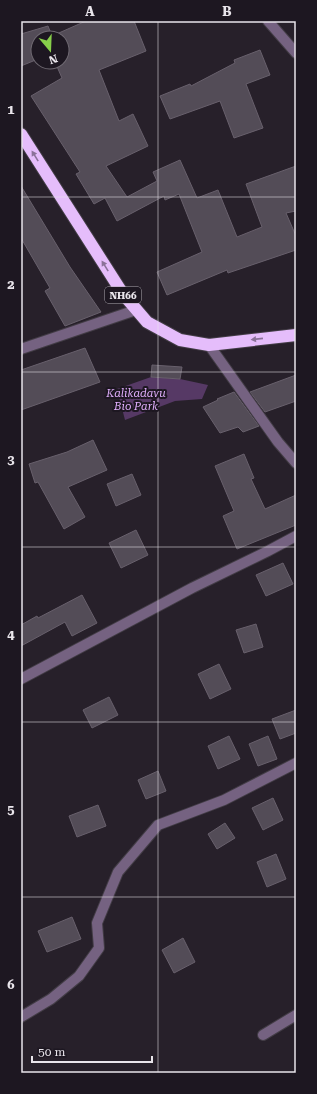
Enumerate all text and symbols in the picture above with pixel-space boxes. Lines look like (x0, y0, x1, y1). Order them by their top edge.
text: A (85, 4, 95, 19)
text: B (222, 4, 232, 19)
north arrow (30, 30, 70, 70)
text: N (46, 51, 59, 67)
text: 1 (7, 102, 15, 117)
one-way arrow (31, 151, 39, 161)
one-way arrow (101, 261, 109, 271)
text: 2 (7, 277, 15, 292)
road number: NH66 (105, 287, 141, 303)
one-way arrow (251, 336, 263, 343)
park label: Kalikadavu Bio Park (105, 387, 166, 413)
text: 3 (7, 452, 15, 467)
text: 4 (7, 627, 15, 642)
text: 5 (7, 802, 15, 817)
text: 6 (7, 977, 15, 992)
scale bar (32, 1038, 152, 1064)
text: 50 m (38, 1045, 65, 1059)

